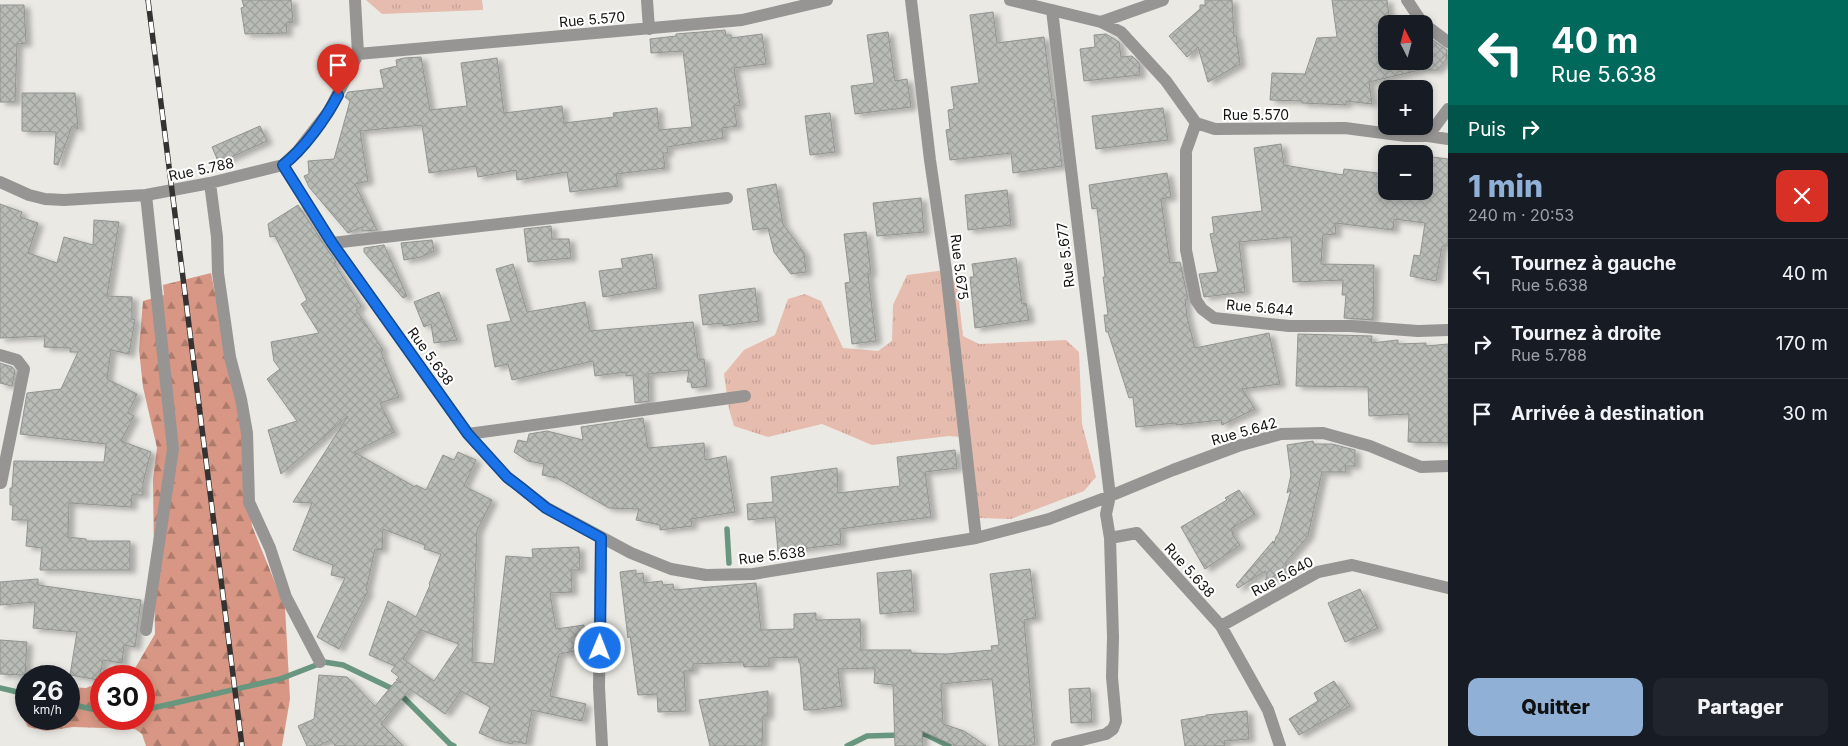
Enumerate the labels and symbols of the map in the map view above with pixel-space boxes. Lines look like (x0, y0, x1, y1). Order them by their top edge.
street label: Rue 5.570 (558, 8, 626, 30)
north arrow (1378, 15, 1432, 70)
pin (317, 44, 359, 95)
street label: Rue 5.570 (1223, 106, 1289, 123)
street label: Rue 5.788 (167, 154, 235, 184)
street label: Rue 5.677 (1053, 221, 1077, 289)
street label: Rue 5.675 (948, 233, 972, 301)
street label: Rue 5.644 (1225, 296, 1295, 318)
street label: Rue 5.638 (404, 324, 458, 388)
street label: Rue 5.642 (1209, 414, 1279, 448)
street label: Rue 5.638 (1161, 539, 1219, 601)
street label: Rue 5.638 (738, 542, 806, 568)
street label: Rue 5.640 (1248, 553, 1316, 599)
position arrow (573, 621, 625, 673)
speed limit sign: 30 (90, 665, 155, 730)

